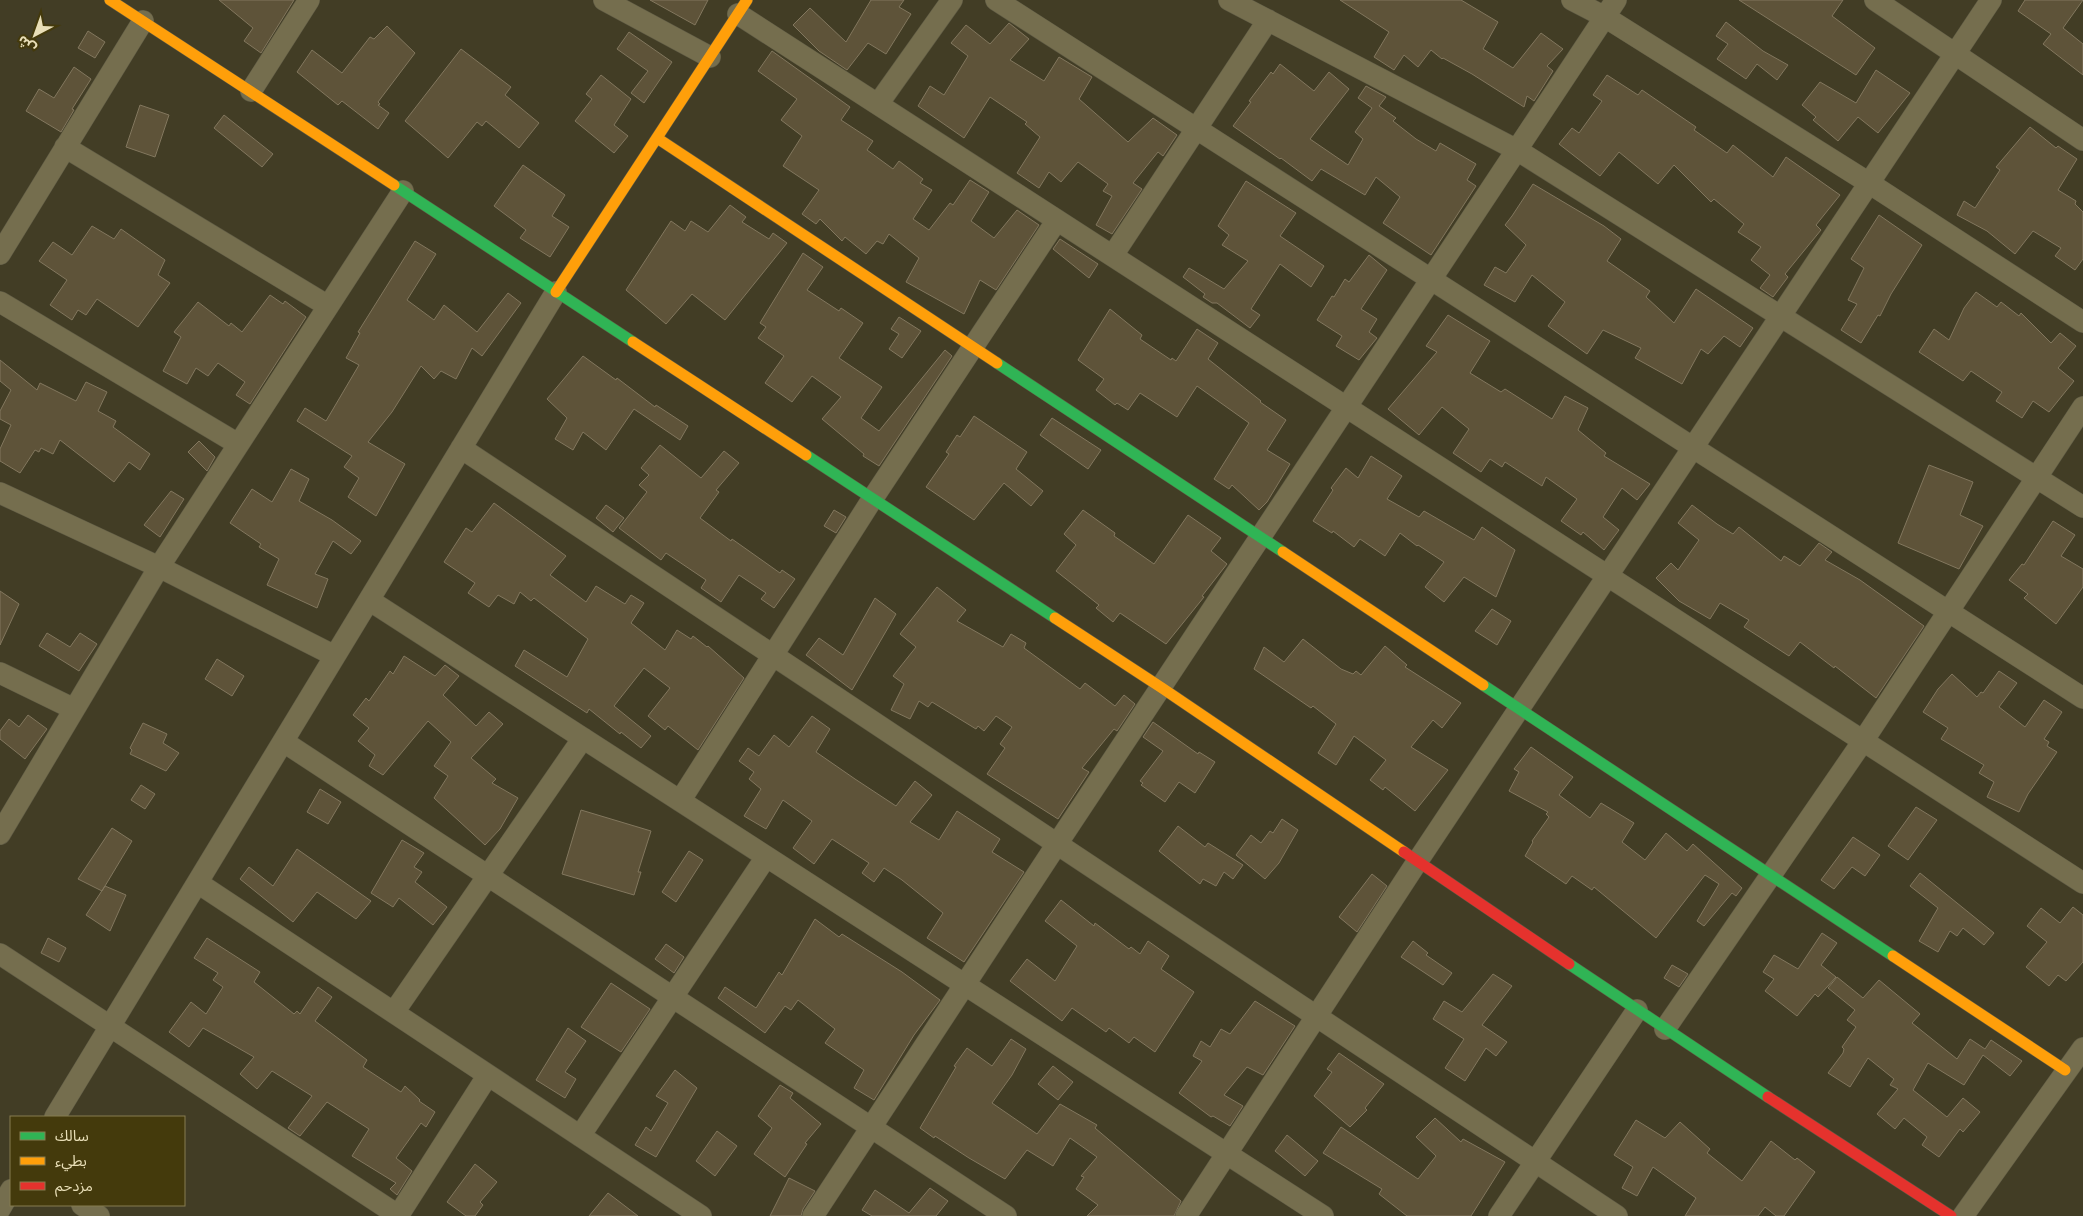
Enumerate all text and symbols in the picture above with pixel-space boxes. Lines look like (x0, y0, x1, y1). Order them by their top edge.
north arrow (10, 10, 60, 60)
text: ش (13, 32, 40, 58)
legend (10, 1116, 185, 1206)
text: سالك (55, 1125, 89, 1146)
text: بطيء (55, 1150, 87, 1172)
text: مزدحم (55, 1175, 93, 1197)

